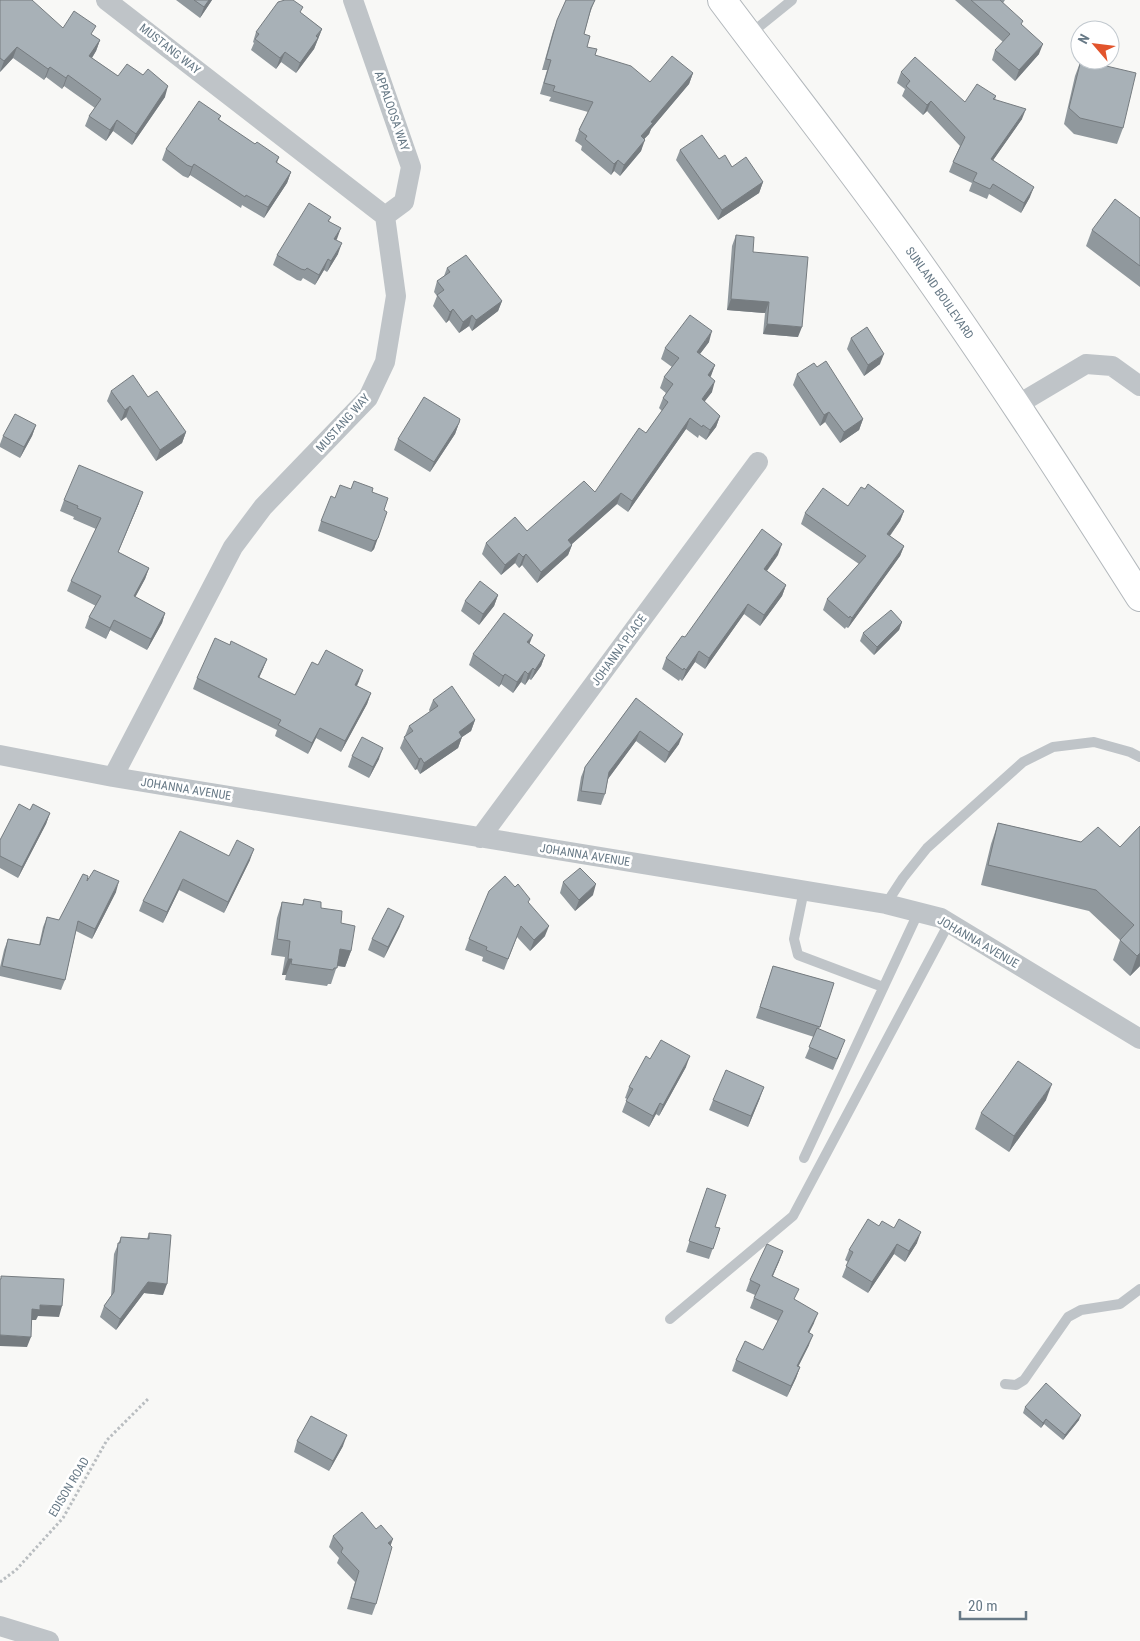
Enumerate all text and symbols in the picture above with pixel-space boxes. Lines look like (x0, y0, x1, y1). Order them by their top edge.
north arrow (1070, 20, 1120, 70)
street label: MUSTANG WAY (137, 21, 204, 78)
text: N (1074, 31, 1093, 46)
street label: APPALOOSA WAY (372, 69, 412, 153)
street label: SUNLAND BOULEVARD (903, 244, 977, 342)
street label: MUSTANG WAY (313, 390, 373, 455)
street label: JOHANNA PLACE (589, 612, 649, 688)
street label: JOHANNA AVENUE (140, 775, 232, 803)
street label: JOHANNA AVENUE (539, 841, 631, 869)
street label: JOHANNA AVENUE (935, 913, 1021, 971)
street label: EDISON ROAD (46, 1455, 92, 1519)
scale bar (960, 1588, 1026, 1620)
text: 20 m (968, 1597, 998, 1615)

